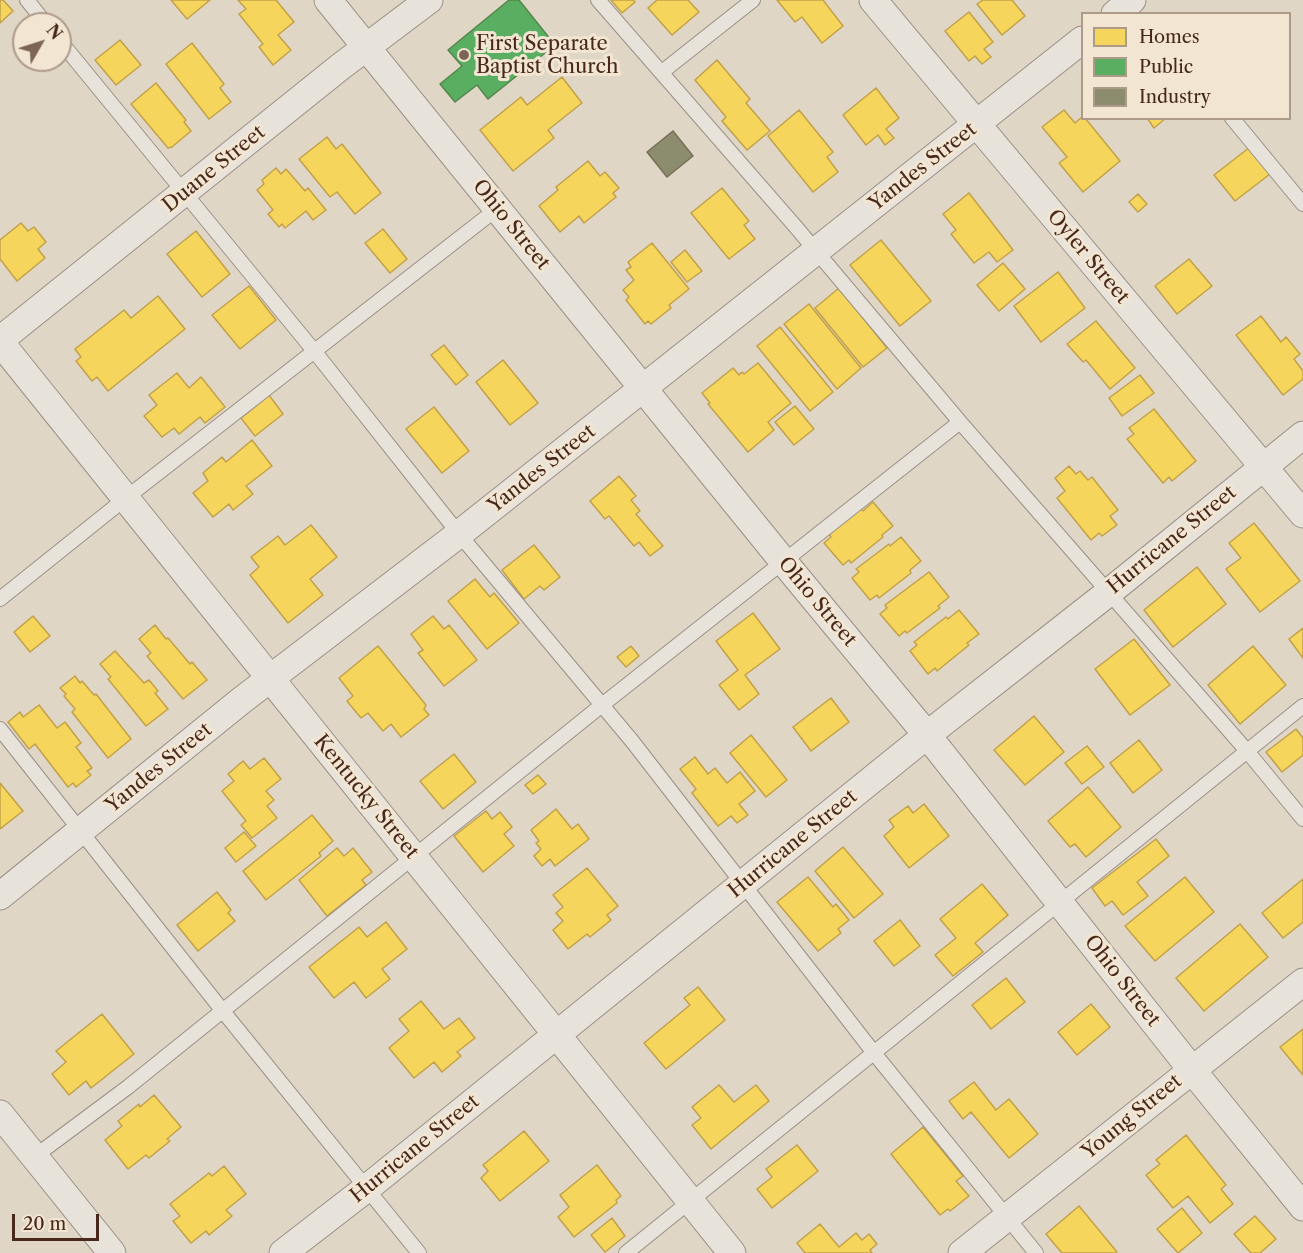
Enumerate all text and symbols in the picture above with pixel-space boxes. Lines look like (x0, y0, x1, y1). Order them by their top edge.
north arrow (12, 12, 72, 72)
legend (1081, 12, 1291, 120)
text: N (42, 20, 67, 44)
text: Homes (1139, 26, 1200, 48)
place label: First Separate Baptist Church (476, 32, 618, 79)
marker: First Separate Baptist Church (457, 48, 471, 62)
text: Public (1139, 56, 1193, 78)
text: Industry (1139, 86, 1211, 108)
street label: Yandes Street (865, 118, 981, 216)
street label: Duane Street (158, 120, 270, 218)
street label: Ohio Street (467, 175, 555, 275)
street label: Oyler Street (1042, 205, 1134, 309)
street label: Yandes Street (484, 420, 600, 518)
street label: Hurricane Street (1103, 481, 1241, 599)
street label: Ohio Street (773, 552, 861, 652)
street label: Yandes Street (101, 718, 217, 818)
street label: Kentucky Street (309, 730, 423, 864)
street label: Hurricane Street (724, 785, 862, 903)
street label: Ohio Street (1079, 931, 1165, 1031)
street label: Young Street (1077, 1069, 1187, 1165)
street label: Hurricane Street (346, 1090, 484, 1208)
scale bar (15, 1202, 102, 1240)
text: 20 m (23, 1213, 66, 1235)

